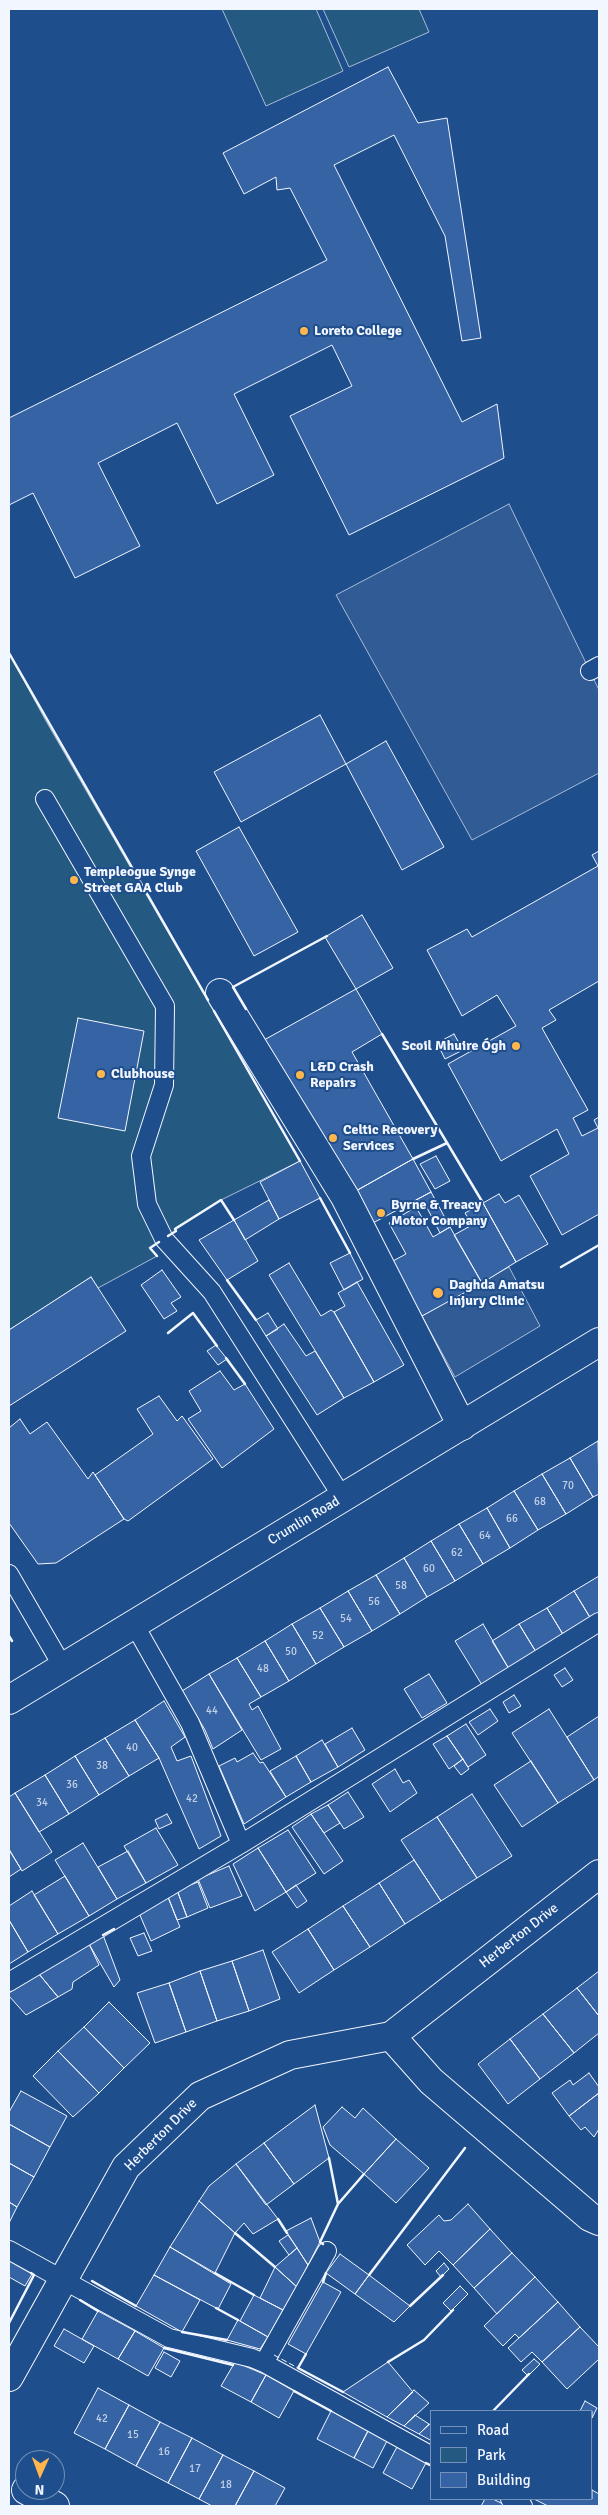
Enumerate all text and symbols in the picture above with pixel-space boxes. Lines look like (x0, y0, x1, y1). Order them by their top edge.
place label: Loreto College (314, 323, 402, 339)
marker: Loreto College (298, 325, 310, 337)
place label: Templeogue Synge Street GAA Club (84, 864, 196, 896)
marker: Templeogue Synge Street GAA Club (68, 874, 80, 886)
place label: Scoil Mhuire Ógh (402, 1038, 506, 1054)
marker: Scoil Mhuire Ógh (510, 1040, 522, 1052)
place label: L&D Crash Repairs (310, 1059, 374, 1092)
place label: Clubhouse (111, 1066, 175, 1082)
marker: Clubhouse (95, 1068, 107, 1080)
marker: L&D Crash Repairs (294, 1069, 306, 1081)
place label: Celtic Recovery Services (343, 1122, 437, 1154)
marker: Celtic Recovery Services (327, 1132, 339, 1144)
place label: Byrne & Treacy Motor Company (391, 1197, 487, 1230)
marker: Byrne & Treacy Motor Company (375, 1207, 387, 1219)
place label: Daghda Amatsu Injury Clinic (449, 1277, 545, 1310)
marker: Daghda Amatsu Injury Clinic (431, 1286, 445, 1300)
house number: 70 (562, 1479, 574, 1493)
street label: Crumlin Road (265, 1493, 343, 1549)
house number: 68 (534, 1495, 546, 1509)
house number: 66 (506, 1512, 518, 1526)
house number: 64 (479, 1529, 491, 1543)
house number: 62 (451, 1546, 463, 1560)
house number: 60 (423, 1562, 435, 1576)
house number: 58 (395, 1579, 407, 1593)
house number: 56 (368, 1595, 380, 1609)
house number: 54 (340, 1612, 352, 1626)
house number: 52 (312, 1629, 324, 1643)
house number: 50 (285, 1645, 297, 1659)
house number: 48 (257, 1662, 269, 1676)
house number: 44 (206, 1704, 218, 1718)
house number: 40 (126, 1741, 138, 1755)
house number: 38 (96, 1759, 108, 1773)
house number: 36 (66, 1778, 78, 1792)
house number: 42 (186, 1792, 198, 1806)
house number: 34 (36, 1796, 48, 1810)
street label: Herberton Drive (476, 1900, 562, 1972)
street label: Herberton Drive (121, 2095, 201, 2175)
legend (430, 2410, 593, 2500)
house number: 42 (96, 2412, 108, 2426)
text: Road (477, 2421, 509, 2439)
house number: 15 (127, 2428, 139, 2442)
house number: 16 (158, 2445, 170, 2459)
text: Park (477, 2446, 506, 2464)
north arrow (15, 2450, 65, 2500)
house number: 17 (189, 2462, 201, 2476)
text: Building (477, 2471, 531, 2489)
house number: 18 (220, 2478, 232, 2492)
text: N (34, 2481, 45, 2498)

